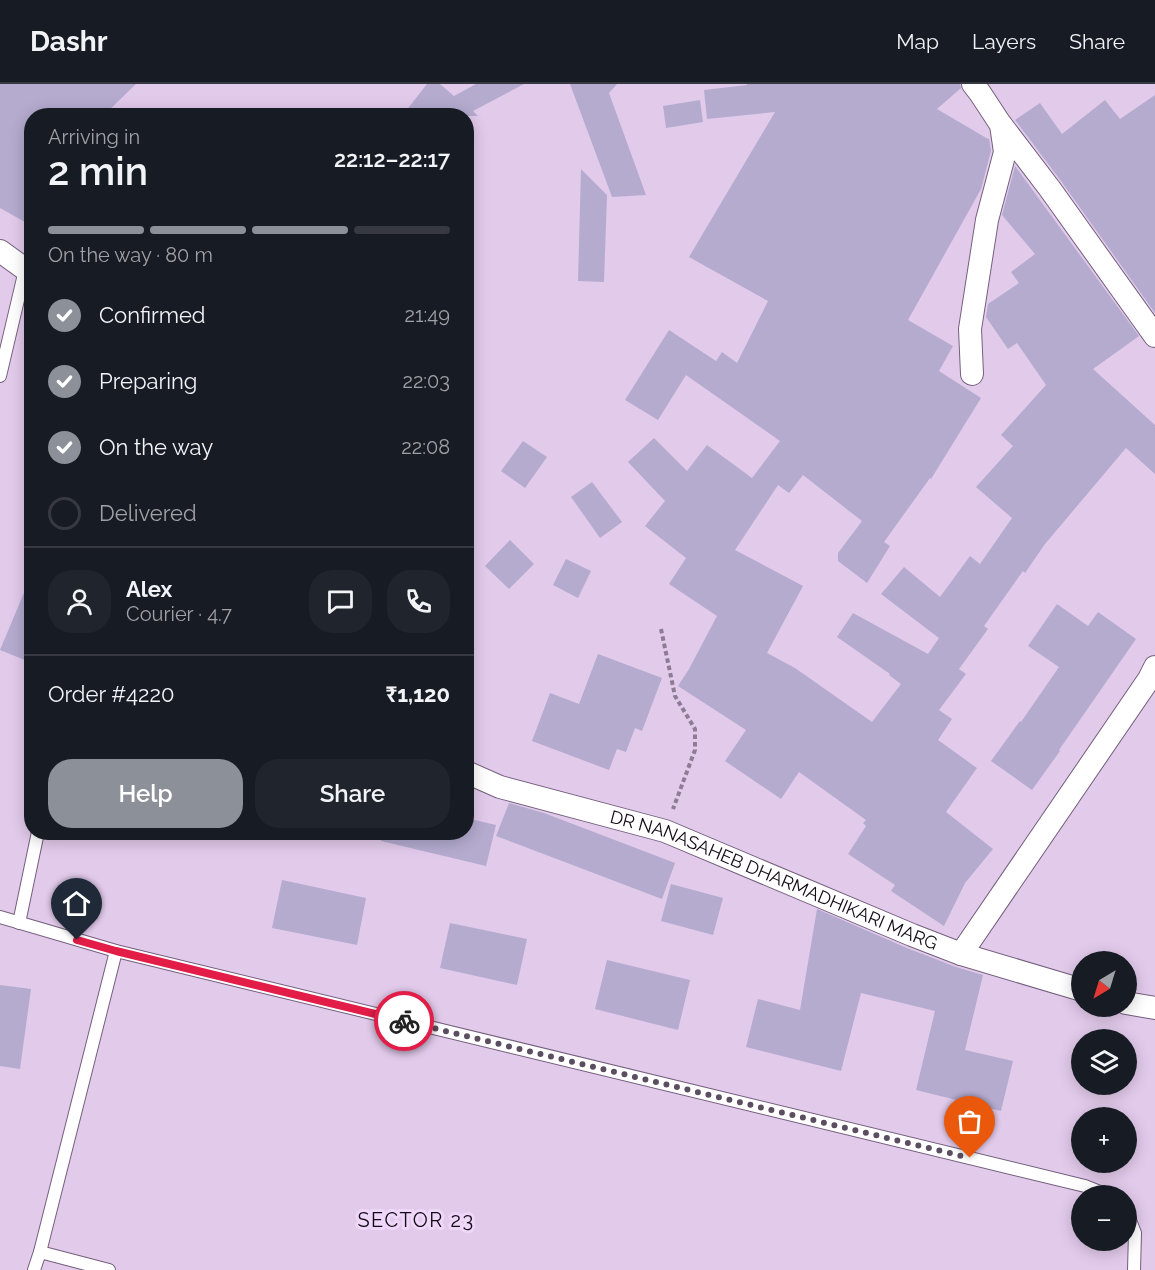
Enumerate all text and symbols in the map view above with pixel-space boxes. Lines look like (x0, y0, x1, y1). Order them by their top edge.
text: Dashr (30, 25, 108, 58)
text: Map (896, 29, 939, 54)
text: Layers (972, 29, 1036, 54)
text: Share (1069, 29, 1125, 54)
text: Arriving in (48, 125, 140, 149)
text: 22:12–22:17 (334, 146, 450, 172)
text: 2 min (48, 148, 148, 194)
text: On the way · 80 m (48, 243, 213, 267)
icon: check (48, 299, 81, 332)
text: Confirmed (99, 302, 206, 328)
text: 21:49 (405, 303, 450, 327)
icon: check (48, 365, 81, 398)
text: Preparing (99, 368, 197, 394)
text: 22:03 (402, 369, 450, 393)
icon: check (48, 431, 81, 464)
text: On the way (99, 434, 213, 460)
text: 22:08 (401, 435, 450, 459)
text: Delivered (99, 500, 197, 526)
button: person (48, 570, 111, 633)
button: chat (309, 570, 372, 633)
button: phone (387, 570, 450, 633)
text: Alex (126, 576, 172, 602)
text: Courier · 4.7 (126, 602, 232, 626)
text: Order #4220 (48, 681, 174, 707)
text: ₹1,120 (385, 681, 450, 707)
button: Help (48, 759, 243, 828)
button: Share (255, 759, 450, 828)
street label: DR NANASAHEB DHARMADHIKARI MARG (608, 806, 941, 954)
pin (51, 878, 102, 940)
icon: home (60, 887, 93, 920)
north arrow (1071, 951, 1137, 1017)
map controls (1071, 951, 1137, 1251)
courier (374, 991, 434, 1051)
icon: bike (388, 1005, 421, 1038)
button: layers (1071, 1029, 1137, 1095)
pin (944, 1096, 995, 1158)
icon: bag (953, 1105, 986, 1138)
button: + (1071, 1107, 1137, 1173)
button: − (1071, 1185, 1137, 1251)
district label: SECTOR 23 (357, 1208, 475, 1232)

